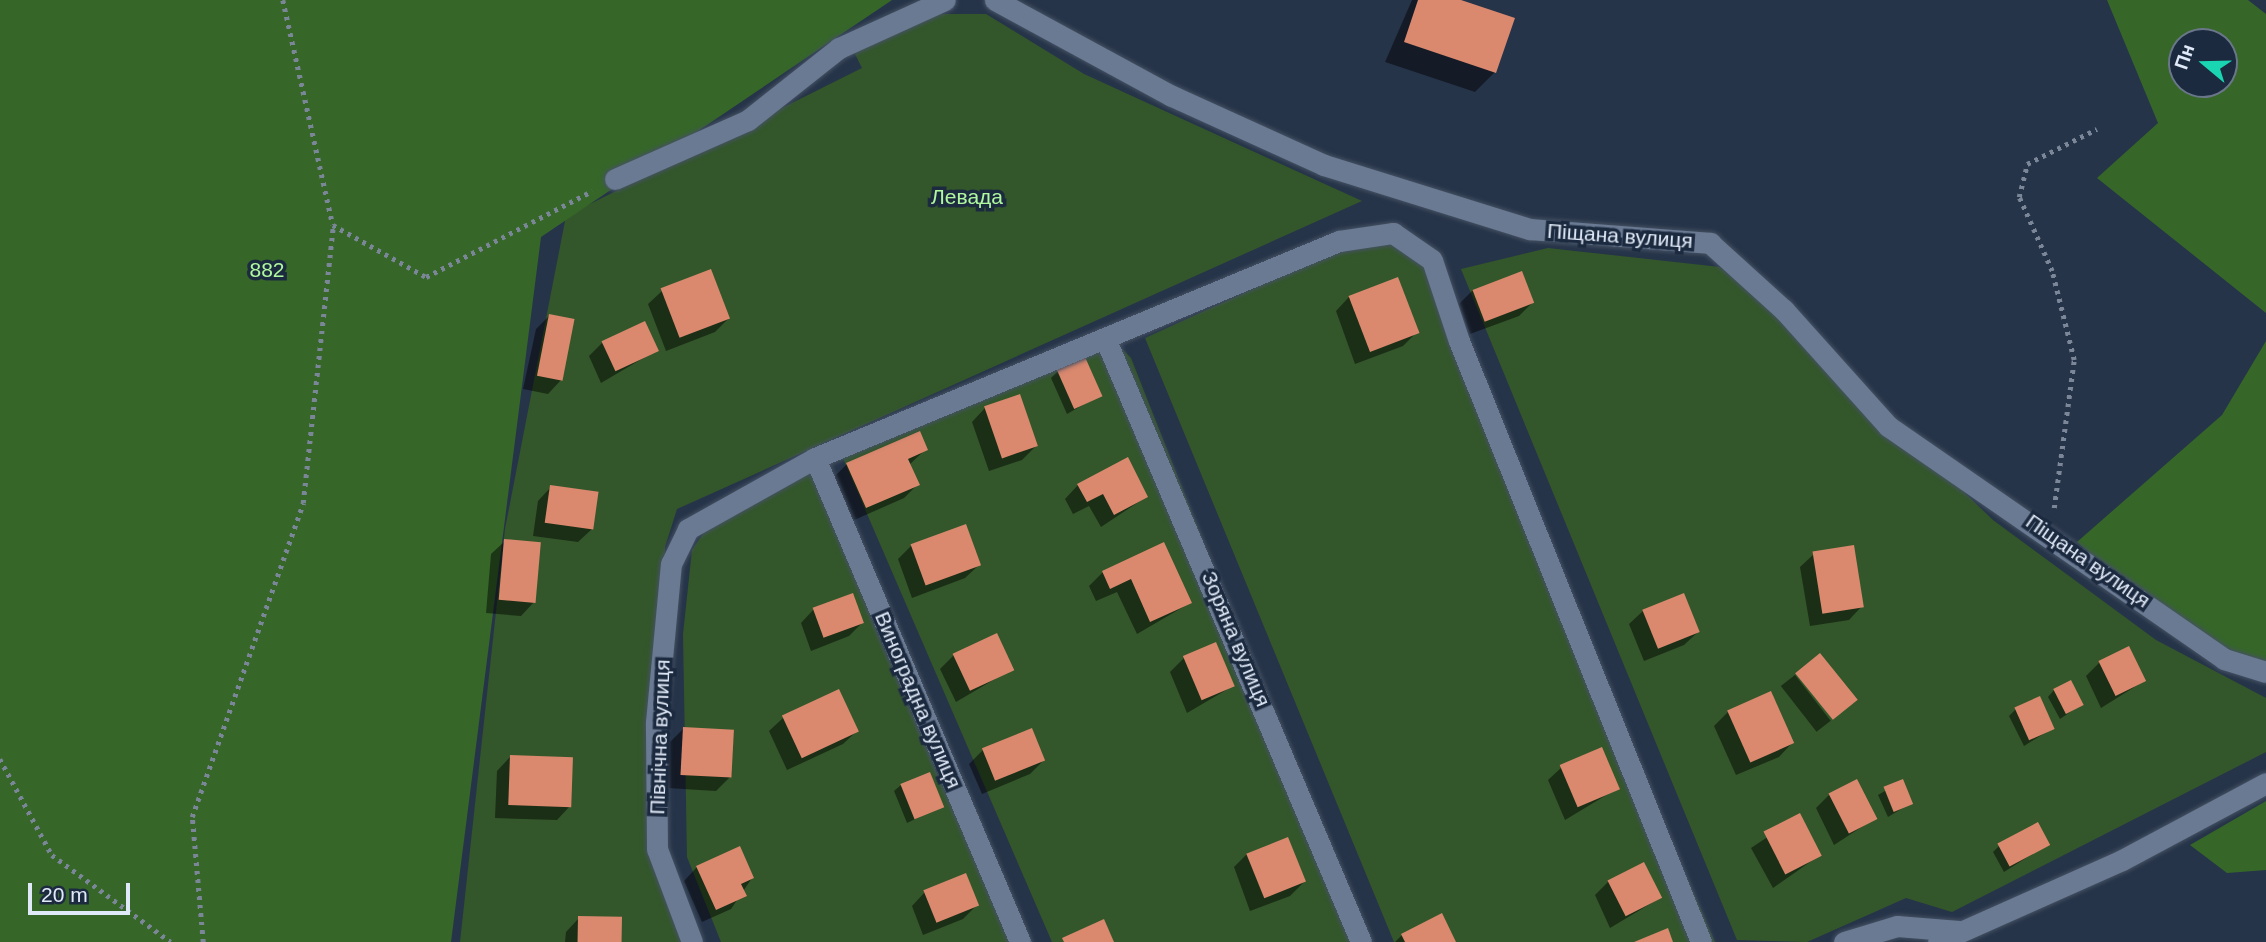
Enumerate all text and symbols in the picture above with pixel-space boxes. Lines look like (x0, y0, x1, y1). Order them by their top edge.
north arrow (2168, 28, 2238, 98)
text: Пн (2171, 41, 2199, 72)
park label: Левада (931, 184, 1003, 210)
street label: Піщана вулиця (1546, 218, 1694, 254)
park label: 882 (249, 257, 285, 283)
street label: Піщана вулиця (2021, 509, 2155, 613)
street label: Зоряна вулиця (1196, 568, 1276, 710)
street label: Виноградна вулиця (869, 608, 967, 792)
street label: Північна вулиця (645, 659, 675, 815)
scale bar (32, 869, 133, 913)
text: 20 m (41, 883, 88, 906)

